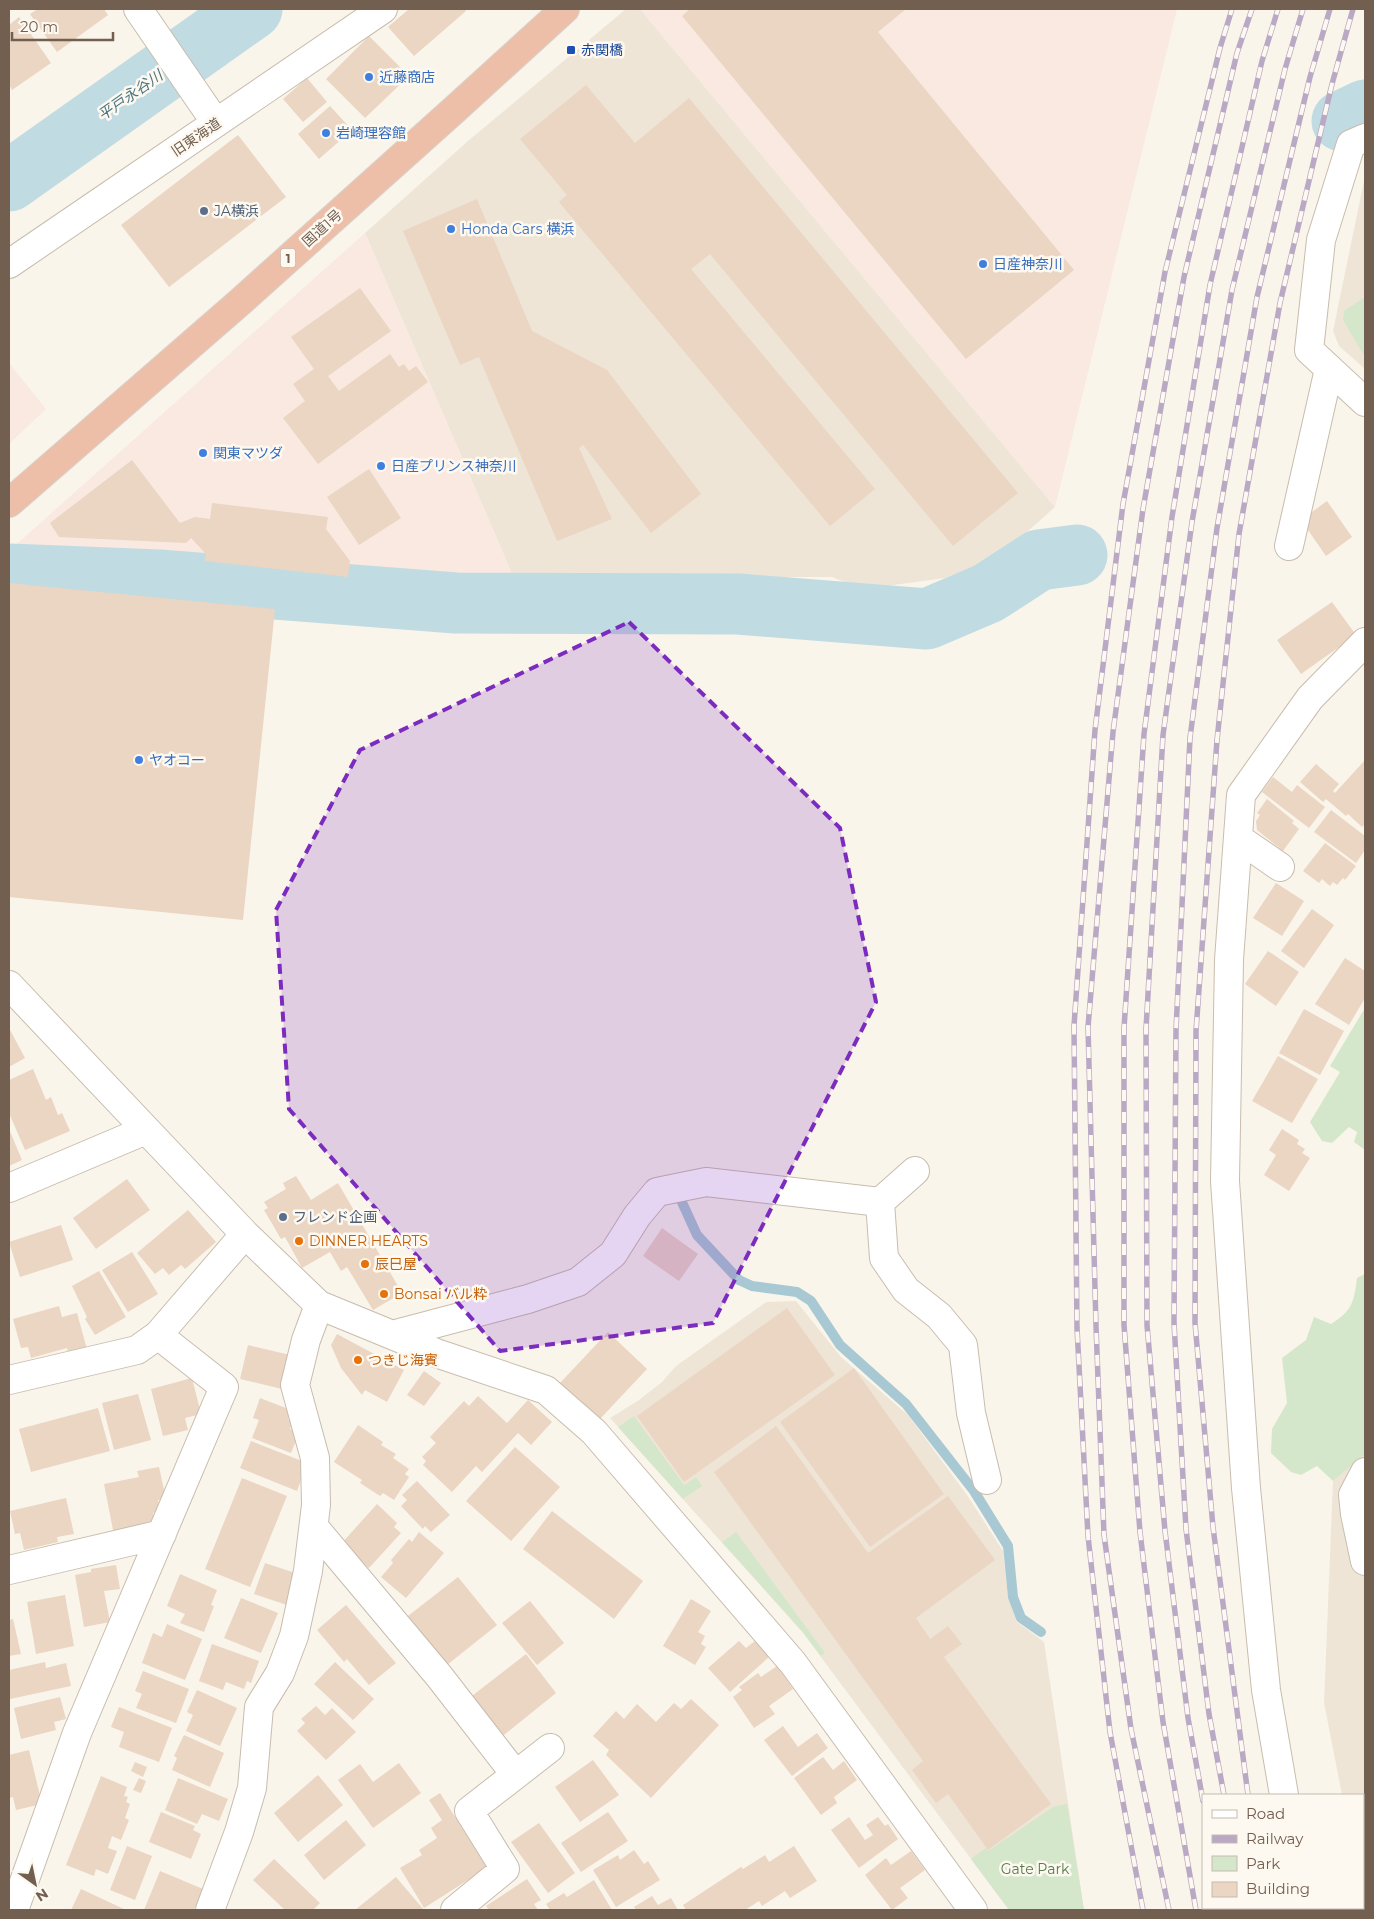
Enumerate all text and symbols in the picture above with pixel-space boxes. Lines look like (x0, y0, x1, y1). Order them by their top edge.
scale bar (12, 10, 114, 42)
text: 20 m (20, 17, 58, 36)
place label: 赤関橋 (581, 41, 623, 59)
marker: 赤関橋 (565, 44, 577, 56)
water label: 平戸永谷川 (94, 65, 168, 124)
place label: 近藤商店 (379, 68, 435, 86)
marker: 近藤商店 (363, 71, 375, 83)
street label: 旧東海道 (168, 114, 224, 160)
place label: 岩崎理容館 (336, 124, 406, 142)
marker: 岩崎理容館 (320, 127, 332, 139)
place label: JA横浜 (213, 202, 259, 220)
marker: JA横浜 (198, 205, 210, 217)
street label: 国道1号 (298, 206, 346, 250)
place label: Honda Cars 横浜 (461, 220, 574, 238)
marker: Honda Cars 横浜 (445, 223, 457, 235)
road number: 1 (280, 248, 296, 268)
place label: 日産神奈川 (993, 255, 1063, 273)
marker: 日産神奈川 (977, 258, 989, 270)
place label: 関東マツダ (213, 444, 283, 462)
marker: 関東マツダ (197, 447, 209, 459)
place label: 日産プリンス神奈川 (391, 457, 517, 475)
marker: 日産プリンス神奈川 (375, 460, 387, 472)
place label: ヤオコー (149, 751, 205, 769)
marker: ヤオコー (133, 754, 145, 766)
place label: フレンド企画 (293, 1208, 377, 1226)
marker: フレンド企画 (277, 1211, 289, 1223)
place label: DINNER HEARTS (309, 1232, 428, 1250)
marker: DINNER HEARTS (293, 1235, 305, 1247)
place label: 辰巳屋 (375, 1255, 417, 1273)
marker: 辰巳屋 (359, 1258, 371, 1270)
place label: Bonsai バル粋 (394, 1285, 487, 1303)
marker: Bonsai バル粋 (378, 1288, 390, 1300)
place label: つきじ海賓 (368, 1351, 438, 1369)
marker: つきじ海賓 (352, 1354, 364, 1366)
legend (1202, 1794, 1364, 1909)
text: Road (1246, 1804, 1285, 1823)
text: Railway (1246, 1829, 1304, 1848)
text: Park (1246, 1854, 1280, 1873)
north arrow (10, 1859, 60, 1909)
park label: Gate Park (1001, 1860, 1070, 1878)
text: Building (1246, 1879, 1310, 1898)
text: N (32, 1884, 52, 1906)

